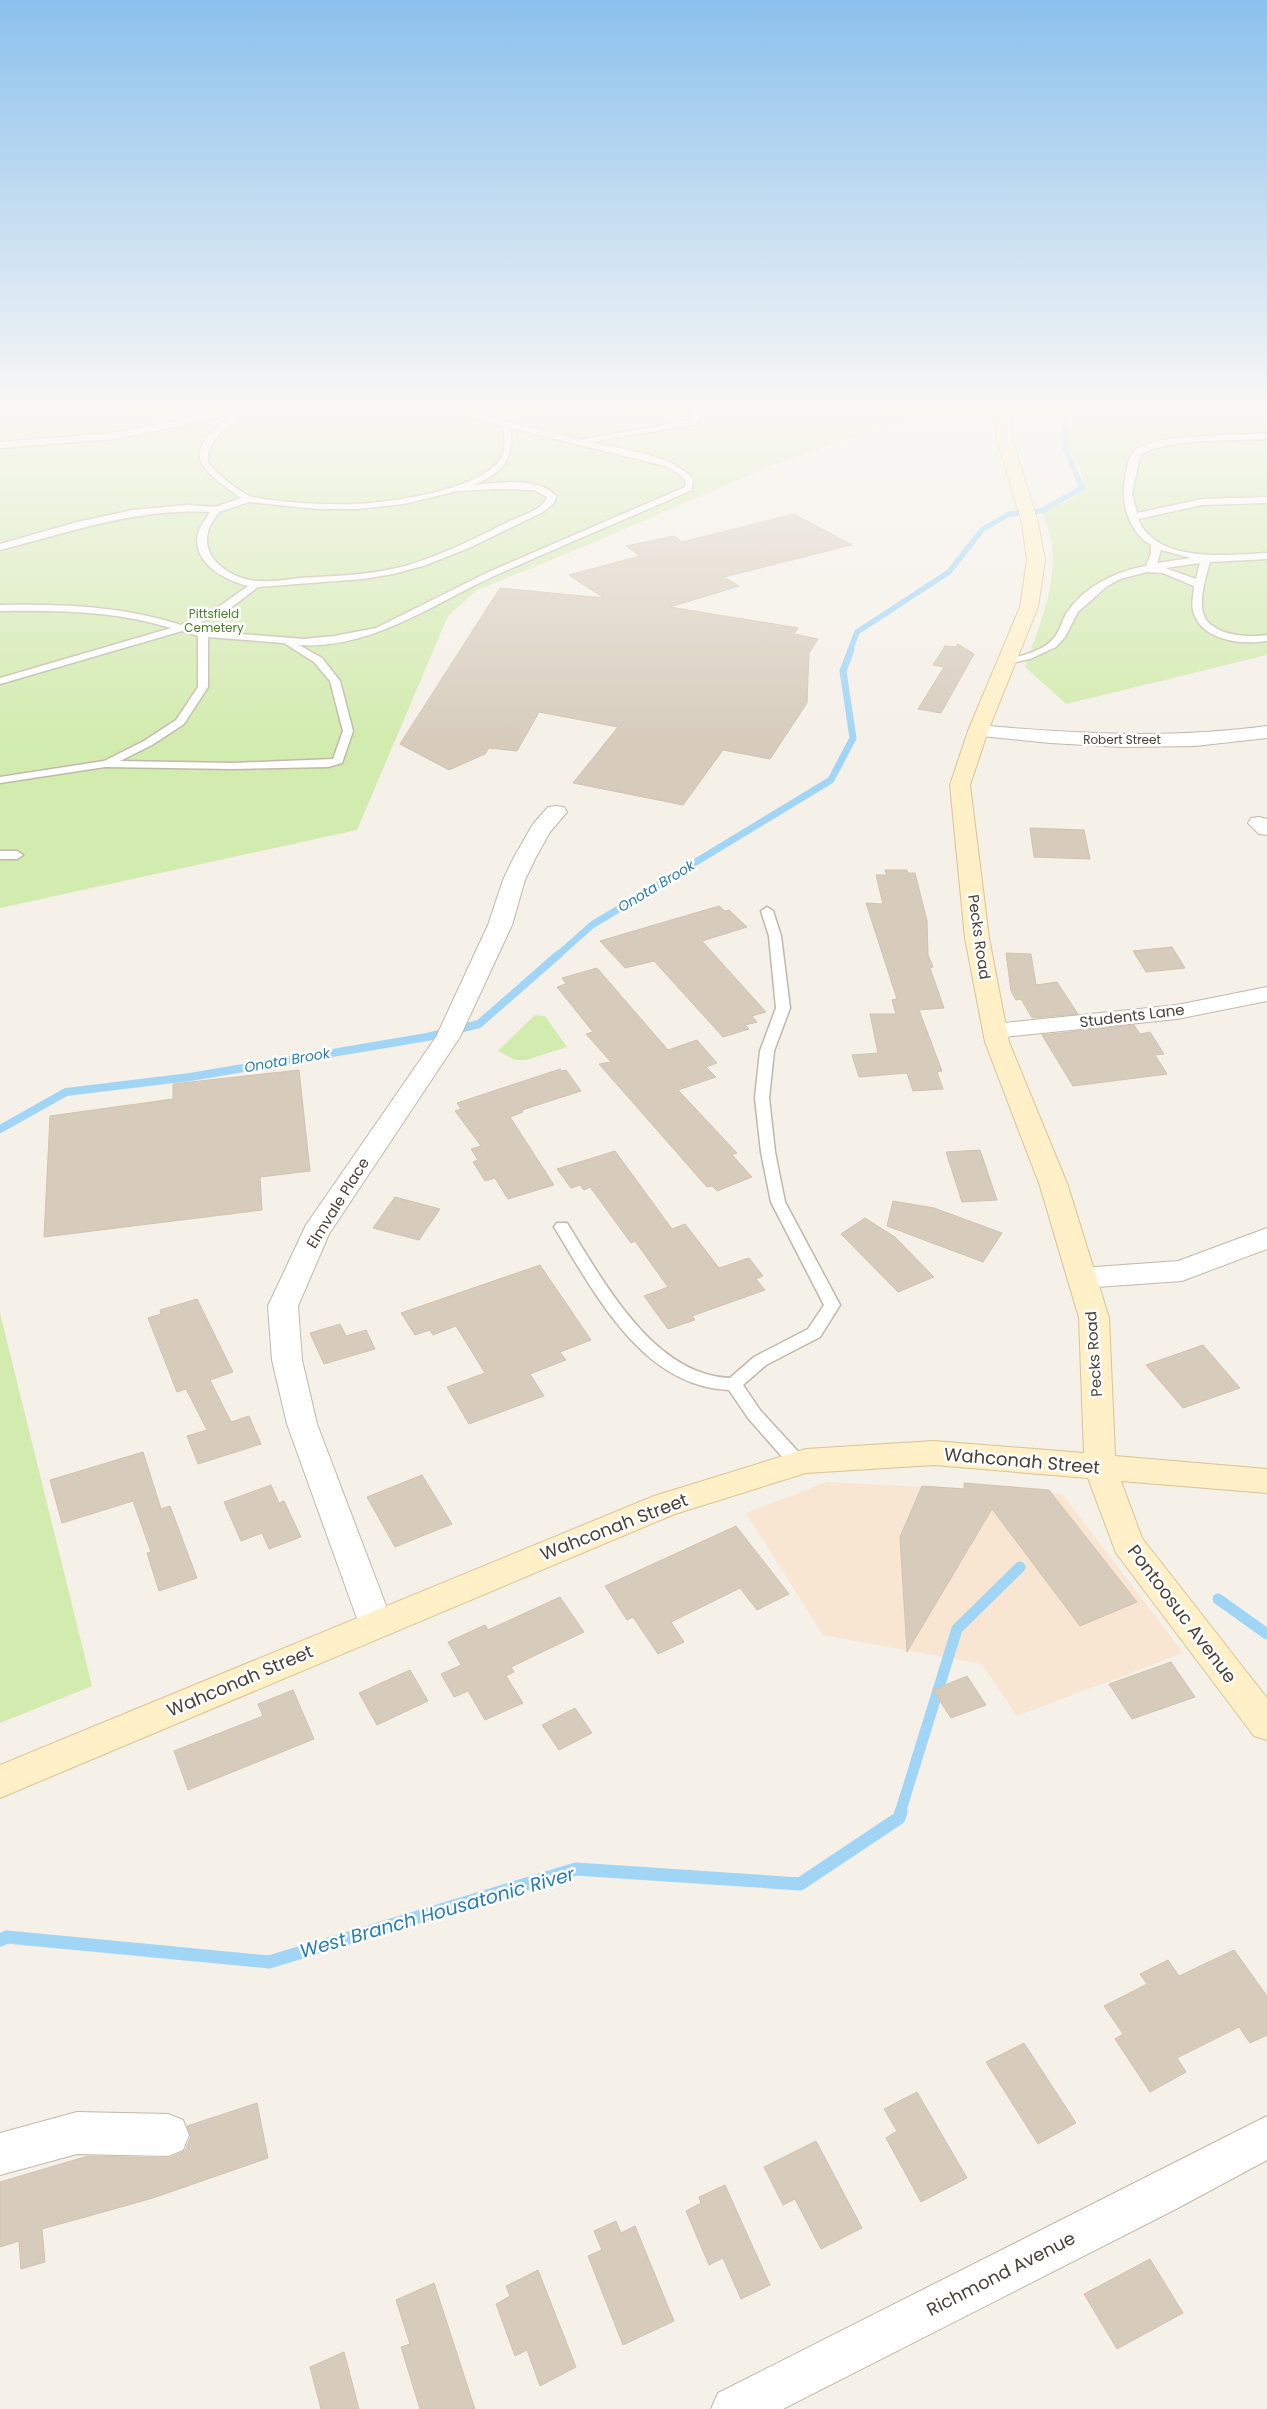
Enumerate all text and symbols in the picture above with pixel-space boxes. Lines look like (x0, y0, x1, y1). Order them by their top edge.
park label: Pittsfield Cemetery (184, 605, 244, 636)
street label: Robert Street (1083, 731, 1161, 748)
water label: Onota Brook (614, 855, 699, 917)
street label: Pecks Road (963, 893, 996, 981)
street label: Students Lane (1078, 999, 1186, 1032)
water label: Onota Brook (243, 1042, 332, 1077)
street label: Elmvale Place (301, 1153, 374, 1252)
street label: Pecks Road (1080, 1311, 1107, 1397)
street label: Wahconah Street (943, 1441, 1101, 1480)
street label: Wahconah Street (536, 1487, 691, 1566)
street label: Pontoosuc Avenue (1122, 1539, 1243, 1688)
street label: Wahconah Street (163, 1638, 317, 1723)
water label: West Branch Housatonic River (296, 1860, 579, 1965)
street label: Richmond Avenue (922, 2225, 1079, 2322)

